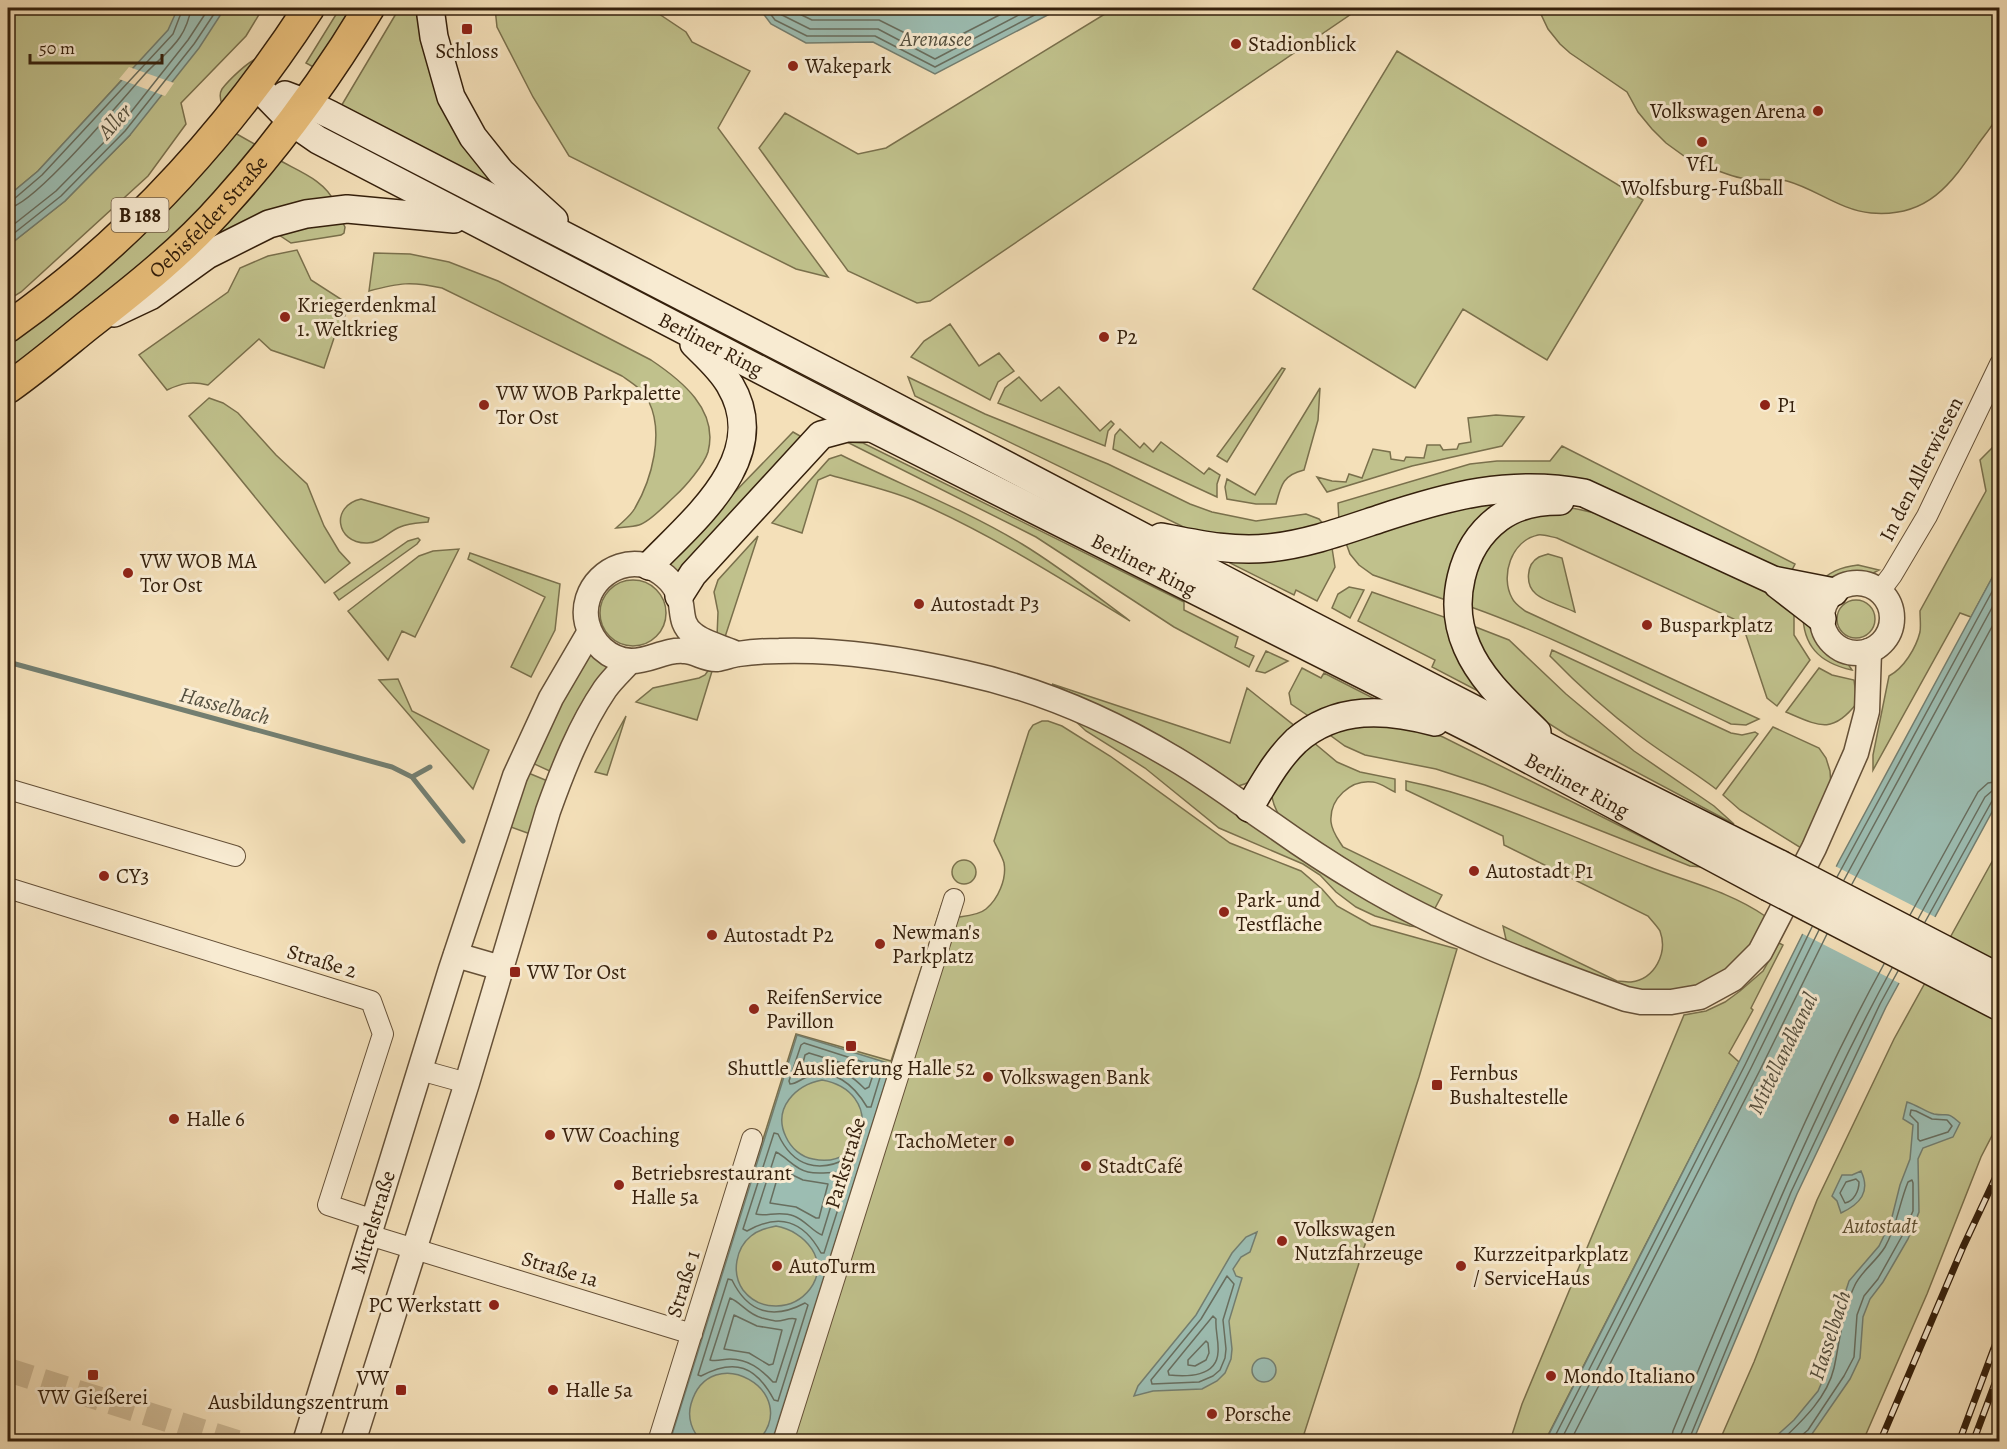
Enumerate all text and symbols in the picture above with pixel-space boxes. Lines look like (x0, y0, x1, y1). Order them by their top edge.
marker: Schloss (460, 22, 474, 36)
water label: Arenasee (899, 24, 972, 54)
scale bar (30, 27, 162, 65)
place label: Stadionblick (1248, 30, 1357, 58)
text: 50 m (39, 36, 75, 60)
place label: Schloss (435, 37, 499, 65)
marker: Stadionblick (1229, 37, 1243, 51)
place label: Wakepark (804, 52, 892, 80)
marker: Wakepark (786, 59, 800, 73)
water label: Aller (90, 96, 140, 147)
place label: Volkswagen Arena (1649, 97, 1806, 125)
marker: Volkswagen Arena (1811, 104, 1825, 118)
marker: VfL Wolfsburg-Fußball (1695, 135, 1709, 149)
street label: Oebisfelder Straße (143, 150, 274, 285)
place label: VfL Wolfsburg-Fußball (1620, 150, 1783, 202)
road number: B 188 (112, 198, 168, 232)
place label: Kriegerdenkmal 1. Weltkrieg (297, 291, 436, 343)
street label: Berliner Ring (654, 305, 769, 383)
marker: Kriegerdenkmal 1. Weltkrieg (278, 310, 292, 324)
place label: P2 (1116, 323, 1138, 351)
marker: P2 (1097, 330, 1111, 344)
place label: VW WOB Parkpalette Tor Ost (495, 379, 681, 431)
place label: P1 (1777, 391, 1796, 419)
street label: In den Allerwiesen (1872, 392, 1970, 546)
marker: VW WOB Parkpalette Tor Ost (477, 398, 491, 412)
marker: P1 (1758, 398, 1772, 412)
street label: Berliner Ring (1086, 526, 1202, 603)
place label: VW WOB MA Tor Ost (139, 547, 257, 599)
marker: VW WOB MA Tor Ost (121, 566, 135, 580)
place label: Autostadt P3 (930, 590, 1039, 618)
marker: Autostadt P3 (912, 597, 926, 611)
place label: Busparkplatz (1659, 611, 1773, 639)
marker: Busparkplatz (1640, 618, 1654, 632)
water label: Hasselbach (176, 680, 273, 732)
street label: Berliner Ring (1520, 746, 1635, 825)
place label: Autostadt P1 (1485, 857, 1593, 885)
place label: CY3 (116, 862, 149, 890)
marker: Autostadt P1 (1467, 864, 1481, 878)
marker: CY3 (97, 869, 111, 883)
place label: Park- und Testfläche (1236, 886, 1322, 938)
marker: Park- und Testfläche (1217, 905, 1231, 919)
place label: Newman's Parkplatz (892, 918, 980, 970)
place label: Autostadt P2 (723, 921, 834, 949)
marker: Autostadt P2 (705, 928, 719, 942)
street label: Straße 2 (284, 937, 360, 985)
marker: Newman's Parkplatz (873, 937, 887, 951)
place label: VW Tor Ost (526, 958, 626, 986)
marker: VW Tor Ost (508, 965, 522, 979)
place label: ReifenService Pavillon (766, 983, 883, 1035)
water label: Mittellandkanal (1740, 987, 1826, 1119)
marker: ReifenService Pavillon (747, 1002, 761, 1016)
marker: Shuttle Auslieferung Halle 52 (844, 1039, 858, 1053)
place label: Shuttle Auslieferung Halle 52 (727, 1054, 975, 1082)
place label: Fernbus Bushaltestelle (1449, 1059, 1568, 1111)
place label: Volkswagen Bank (999, 1063, 1150, 1091)
marker: Volkswagen Bank (981, 1070, 995, 1084)
marker: Fernbus Bushaltestelle (1430, 1078, 1444, 1092)
place label: Halle 6 (186, 1105, 245, 1133)
marker: Halle 6 (167, 1112, 181, 1126)
street label: Parkstraße (818, 1114, 872, 1212)
place label: VW Coaching (561, 1121, 680, 1149)
place label: TachoMeter (895, 1127, 997, 1155)
marker: VW Coaching (543, 1128, 557, 1142)
marker: TachoMeter (1002, 1134, 1016, 1148)
place label: StadtCafé (1098, 1152, 1183, 1180)
place label: Betriebsrestaurant Halle 5a (631, 1159, 792, 1211)
marker: StadtCafé (1079, 1159, 1093, 1173)
street label: Mittelstraße (344, 1167, 402, 1277)
marker: Betriebsrestaurant Halle 5a (612, 1178, 626, 1192)
park label: Autostadt (1842, 1212, 1918, 1240)
place label: Volkswagen Nutzfahrzeuge (1293, 1215, 1423, 1267)
marker: Volkswagen Nutzfahrzeuge (1275, 1234, 1289, 1248)
place label: Kurzzeitparkplatz / ServiceHaus (1473, 1240, 1629, 1292)
street label: Straße 1a (518, 1244, 602, 1294)
street label: Straße 1 (660, 1247, 706, 1321)
place label: AutoTurm (788, 1252, 876, 1280)
marker: AutoTurm (770, 1259, 784, 1273)
marker: Kurzzeitparkplatz / ServiceHaus (1454, 1259, 1468, 1273)
water label: Hasselbach (1801, 1287, 1858, 1384)
place label: PC Werkstatt (368, 1291, 482, 1319)
marker: PC Werkstatt (487, 1298, 501, 1312)
place label: Mondo Italiano (1563, 1362, 1695, 1390)
place label: VW Ausbildungszentrum (207, 1364, 389, 1416)
marker: VW Gießerei (86, 1368, 100, 1382)
marker: Mondo Italiano (1544, 1369, 1558, 1383)
place label: Halle 5a (565, 1376, 633, 1404)
place label: VW Gießerei (37, 1383, 148, 1411)
marker: VW Ausbildungszentrum (394, 1383, 408, 1397)
marker: Halle 5a (546, 1383, 560, 1397)
place label: Porsche (1224, 1400, 1291, 1428)
marker: Porsche (1205, 1407, 1219, 1421)

